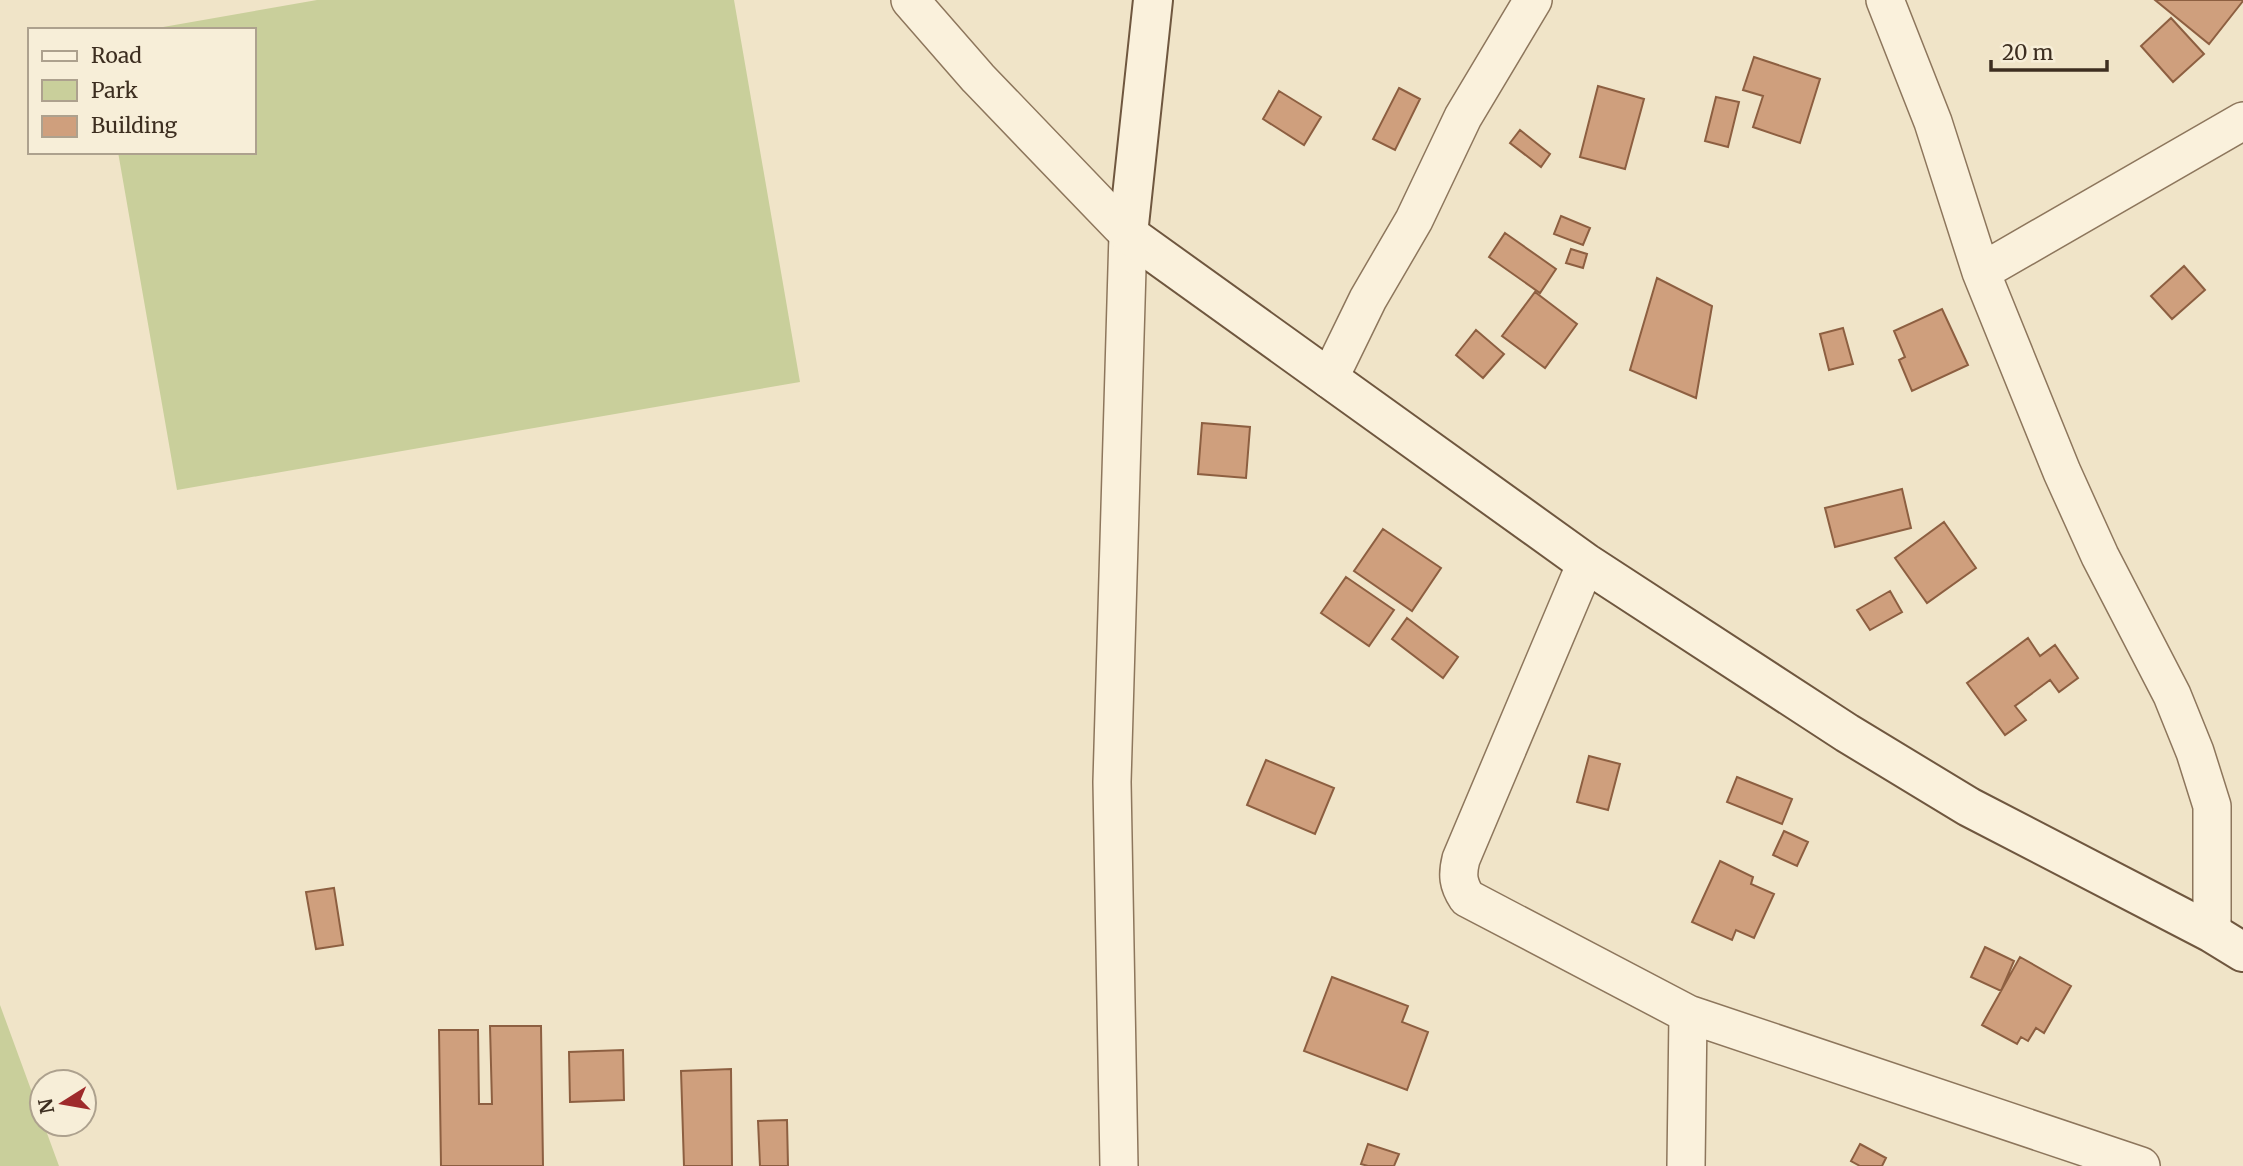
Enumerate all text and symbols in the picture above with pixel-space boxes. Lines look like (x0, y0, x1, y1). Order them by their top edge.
legend (28, 28, 256, 154)
scale bar (1991, 28, 2106, 72)
text: 20 m (2002, 39, 2054, 66)
text: Road (91, 42, 142, 69)
text: Park (91, 77, 138, 104)
text: Building (91, 112, 178, 139)
north arrow (28, 1068, 98, 1138)
text: N (33, 1097, 60, 1116)

